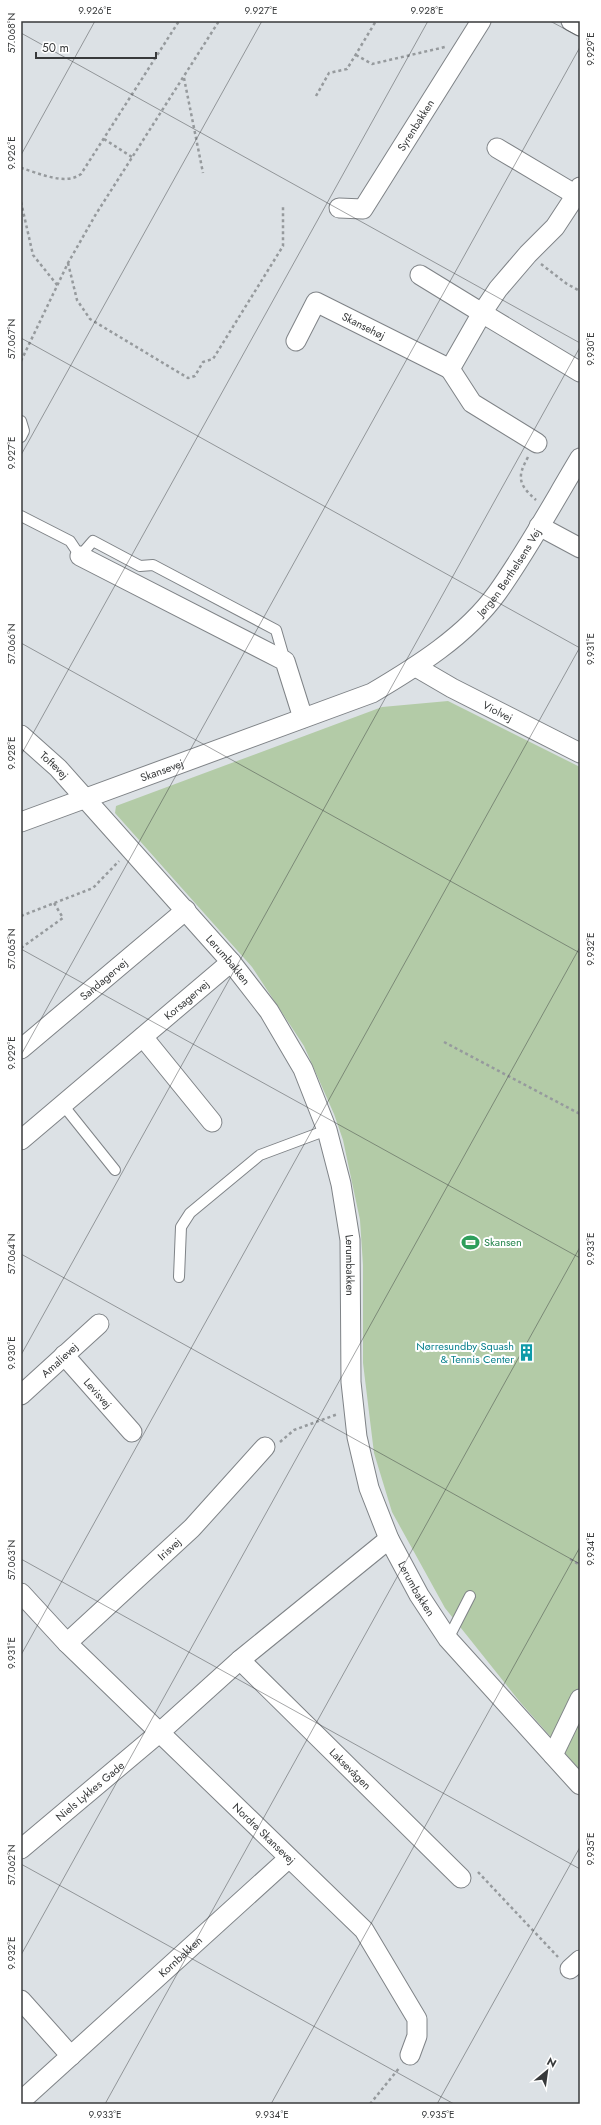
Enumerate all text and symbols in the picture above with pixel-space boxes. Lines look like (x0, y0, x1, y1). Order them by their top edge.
text: 9.926°E (78, 3, 112, 18)
text: 9.927°E (244, 3, 278, 18)
text: 9.928°E (410, 3, 444, 18)
text: 57.068°N (4, 13, 19, 53)
text: 9.929°E (583, 32, 598, 66)
scale bar (36, 34, 156, 60)
text: 50 m (42, 39, 69, 57)
street label: Syrenbakken (393, 96, 438, 154)
text: 9.926°E (4, 136, 19, 170)
street label: Skansehøj (339, 308, 388, 343)
text: 57.067°N (4, 319, 19, 359)
text: 9.930°E (583, 332, 598, 366)
text: 9.927°E (4, 436, 19, 470)
street label: Jørgen Berthelsens Vej (472, 525, 545, 622)
text: 57.066°N (4, 624, 19, 664)
text: 9.931°E (583, 633, 598, 665)
street label: Violvej (480, 697, 516, 726)
text: 9.928°E (4, 736, 19, 770)
street label: Toftevej (36, 748, 72, 783)
street label: Skansevej (138, 755, 186, 786)
text: 57.065°N (4, 929, 19, 969)
street label: Lerumbakken (202, 931, 254, 988)
text: 9.932°E (583, 932, 598, 966)
street label: Sandagervej (76, 955, 131, 1004)
street label: Korsagervej (161, 976, 213, 1023)
text: 9.929°E (4, 1036, 19, 1070)
sports icon: Skansen (461, 1232, 481, 1252)
text: 9.933°E (583, 1232, 598, 1266)
text: 57.064°N (4, 1233, 19, 1275)
street label: Lerumbakken (341, 1233, 358, 1296)
place label: Skansen (484, 1234, 522, 1250)
text: 9.930°E (4, 1336, 19, 1370)
place label: Nørresundby Squash & Tennis Center (416, 1338, 514, 1367)
street label: Amalievej (37, 1339, 82, 1381)
building icon: Nørresundby Squash & Tennis Center (517, 1342, 537, 1362)
street label: Levisvej (80, 1375, 116, 1412)
text: 9.934°E (583, 1532, 598, 1566)
street label: Irisvej (154, 1534, 185, 1564)
text: 57.063°N (4, 1540, 19, 1580)
street label: Lerumbakken (394, 1558, 439, 1619)
text: 9.931°E (4, 1637, 19, 1669)
street label: Laksevågen (326, 1745, 375, 1793)
street label: Niels Lykkes Gade (52, 1757, 128, 1825)
street label: Nordre Skansevej (229, 1799, 299, 1868)
text: 9.935°E (583, 1832, 598, 1866)
text: 57.062°N (4, 1845, 19, 1885)
street label: Kornbakken (155, 1933, 206, 1981)
text: 9.932°E (4, 1936, 19, 1970)
north arrow (527, 2051, 567, 2091)
text: N (544, 2053, 560, 2071)
text: 9.933°E (88, 2107, 122, 2122)
text: 9.934°E (255, 2107, 289, 2122)
text: 9.935°E (421, 2107, 455, 2122)

